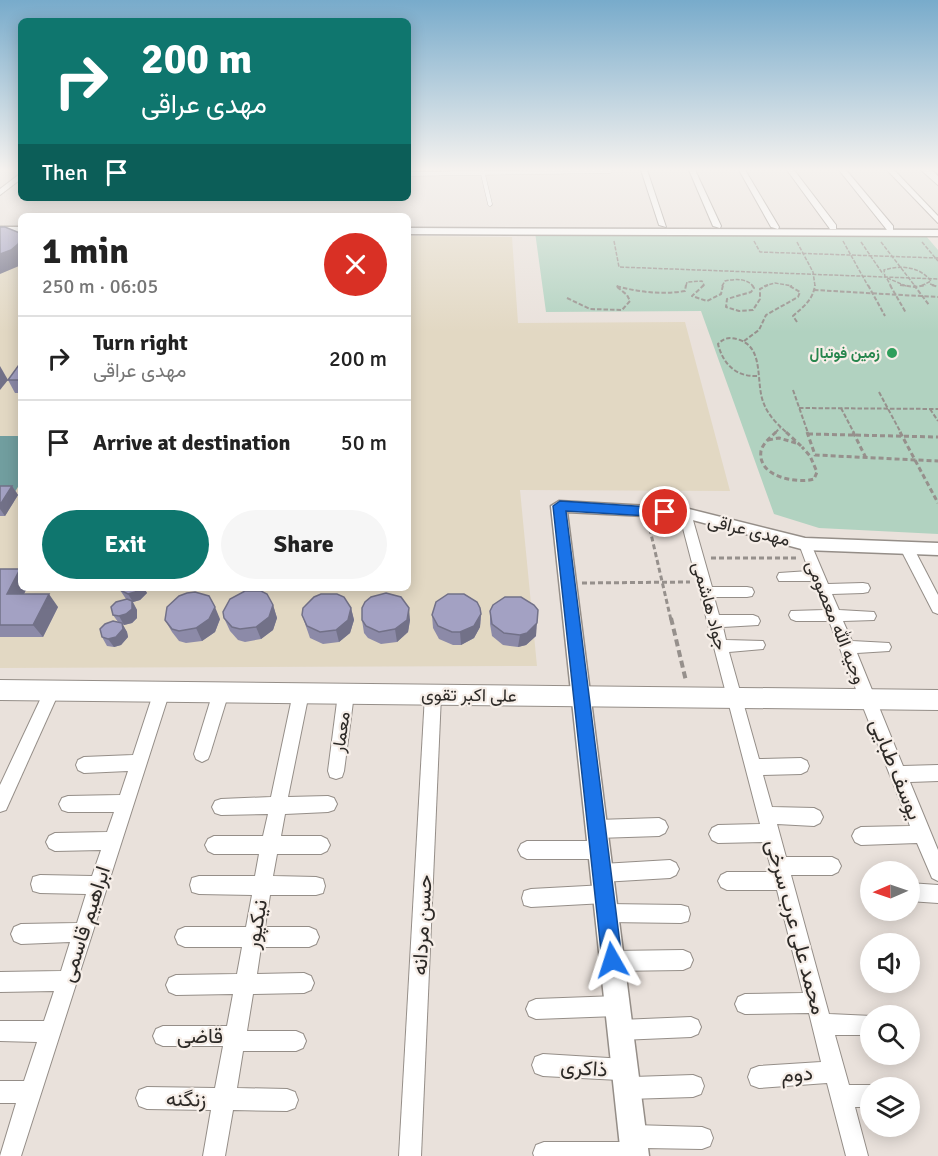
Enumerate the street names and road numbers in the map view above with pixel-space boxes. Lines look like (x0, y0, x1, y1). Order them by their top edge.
street label: مهدی عراقی (706, 509, 792, 551)
street label: وجیه الله معصومی (801, 557, 871, 687)
street label: جواد هاشمی (688, 559, 732, 653)
street label: علی اکبر تقوی (421, 683, 517, 707)
street label: معمار (327, 710, 355, 755)
street label: یوسف طبایی (864, 714, 928, 824)
street label: محمد علی عرب سرخی (760, 837, 832, 1017)
street label: ابراهیم قاسمی (54, 863, 117, 986)
street label: حسن مردانه (406, 874, 438, 976)
street label: نیکپور (239, 897, 274, 952)
street label: قاضی (177, 1023, 223, 1049)
street label: ذاکری (560, 1053, 608, 1083)
street label: دوم (780, 1060, 814, 1089)
street label: زنگنه (166, 1086, 206, 1112)

